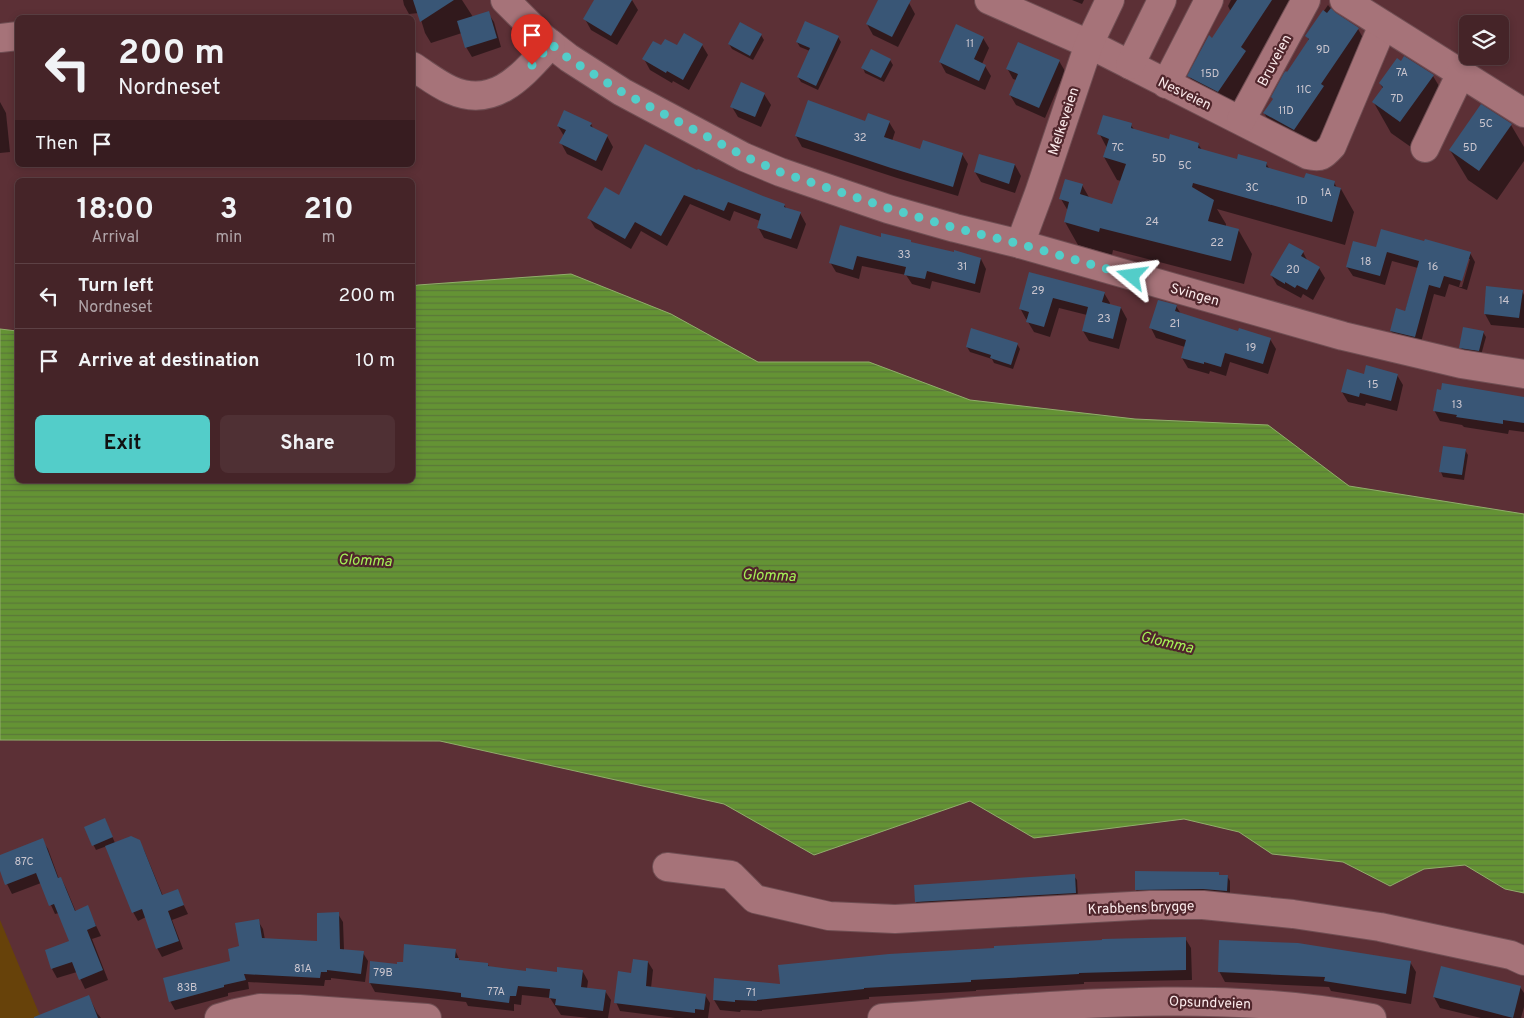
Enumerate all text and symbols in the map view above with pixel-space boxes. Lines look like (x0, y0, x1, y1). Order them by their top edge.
pin (511, 14, 553, 65)
map controls (1459, 15, 1509, 65)
button: layers (1459, 15, 1509, 65)
icon: arrive (518, 21, 546, 49)
text: 200 m (118, 32, 225, 76)
street label: Bruveien (1255, 32, 1296, 90)
icon: left (35, 35, 100, 100)
house number: 11 (966, 37, 974, 51)
house number: 9D (1316, 43, 1330, 57)
house number: 7A (1396, 66, 1408, 80)
house number: 15D (1201, 67, 1219, 81)
street label: Nesveien (1155, 74, 1214, 115)
text: Nordneset (118, 75, 221, 102)
house number: 11C (1296, 83, 1312, 97)
street label: Melkeveien (1045, 85, 1083, 158)
house number: 7D (1390, 92, 1404, 106)
house number: 11D (1278, 104, 1294, 118)
house number: 5C (1479, 117, 1493, 131)
icon: arrive (88, 130, 116, 158)
house number: 32 (853, 131, 867, 145)
text: Then (35, 132, 78, 156)
house number: 7C (1112, 141, 1124, 155)
house number: 5D (1463, 141, 1477, 155)
house number: 5D (1152, 152, 1166, 166)
house number: 5C (1178, 159, 1192, 173)
house number: 3C (1245, 181, 1259, 195)
house number: 1A (1320, 186, 1332, 200)
text: 18:00 (76, 192, 154, 229)
text: 3 (220, 192, 238, 229)
text: 210 (304, 192, 354, 229)
house number: 1D (1296, 194, 1308, 208)
house number: 24 (1145, 215, 1159, 229)
text: Arrival (91, 228, 139, 248)
text: min (216, 228, 242, 248)
text: m (322, 228, 335, 248)
house number: 22 (1210, 236, 1224, 250)
house number: 33 (897, 248, 911, 262)
position arrow (1105, 249, 1157, 301)
house number: 18 (1361, 255, 1371, 269)
house number: 31 (957, 260, 967, 274)
house number: 16 (1428, 260, 1438, 274)
house number: 20 (1286, 263, 1300, 277)
text: Turn left (78, 274, 154, 298)
street label: Svingen (1168, 280, 1221, 311)
icon: left (35, 282, 63, 310)
text: 200 m (339, 284, 395, 308)
house number: 29 (1031, 284, 1045, 298)
house number: 14 (1499, 294, 1510, 308)
text: Nordneset (78, 298, 153, 318)
house number: 23 (1097, 312, 1111, 326)
house number: 21 (1170, 317, 1180, 331)
house number: 19 (1246, 341, 1256, 355)
icon: arrive (35, 347, 63, 375)
text: Arrive at destination (78, 349, 259, 373)
text: 10 m (355, 349, 395, 373)
house number: 15 (1368, 378, 1379, 392)
house number: 13 (1452, 398, 1462, 412)
button: Exit (35, 415, 210, 473)
button: Share (220, 415, 395, 473)
water label: Glomma (338, 551, 392, 572)
water label: Glomma (742, 566, 796, 587)
water label: Glomma (1138, 628, 1195, 659)
house number: 87C (14, 855, 34, 869)
street label: Krabbens brygge (1087, 898, 1195, 919)
house number: 81A (294, 962, 312, 976)
house number: 79B (373, 966, 393, 980)
house number: 83B (177, 981, 197, 995)
house number: 77A (487, 985, 505, 999)
house number: 71 (746, 986, 756, 1000)
street label: Opsundveien (1169, 994, 1251, 1013)

